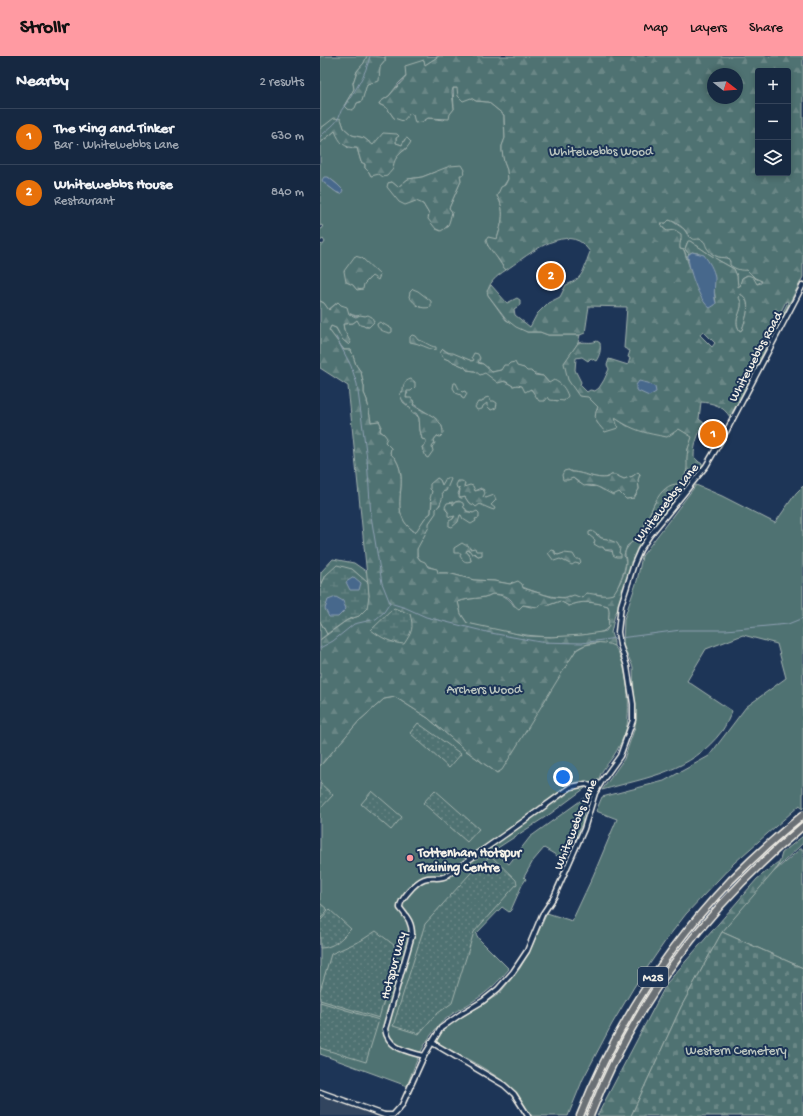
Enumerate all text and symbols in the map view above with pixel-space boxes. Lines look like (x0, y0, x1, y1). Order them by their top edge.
text: Strollr (20, 17, 68, 40)
text: Map (644, 20, 668, 37)
text: Layers (690, 20, 727, 37)
text: Share (749, 20, 783, 37)
north arrow (707, 68, 743, 104)
map controls (755, 68, 791, 176)
button: + (755, 68, 791, 104)
text: Nearby (16, 72, 69, 92)
text: 2 results (259, 75, 304, 90)
button: − (755, 104, 791, 140)
text: The King and Tinker (54, 120, 174, 138)
text: 1 (26, 129, 32, 144)
text: 630 m (271, 129, 304, 144)
text: Bar · Whitewebbs Lane (54, 138, 179, 153)
button: layers (755, 140, 791, 176)
park label: Whitewebbs Wood (549, 145, 654, 160)
text: Whitewebbs House (54, 176, 173, 194)
text: 2 (26, 185, 32, 200)
text: 840 m (271, 185, 304, 200)
text: Restaurant (54, 194, 114, 209)
pin: 2 (538, 261, 564, 291)
street label: Whitewebbs Road (726, 308, 787, 405)
pin: 1 (700, 419, 726, 449)
street label: Whitewebbs Lane (631, 461, 703, 546)
park label: Archers Wood (446, 683, 523, 698)
your location (553, 767, 573, 787)
street label: Whitewebbs Lane (551, 777, 601, 872)
place label: Tottenham Hotspur Training Centre (417, 846, 523, 876)
marker: Tottenham Hotspur Training Centre (405, 853, 415, 863)
street label: Hotspur Way (378, 930, 411, 1001)
road number: M25 (638, 967, 668, 987)
park label: Western Cemetery (685, 1044, 787, 1059)

